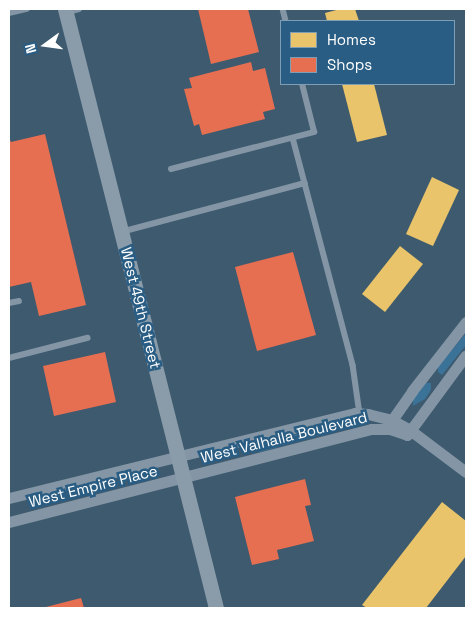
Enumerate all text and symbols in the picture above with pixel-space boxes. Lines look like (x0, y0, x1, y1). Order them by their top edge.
north arrow (20, 20, 70, 70)
legend (280, 20, 455, 85)
text: Homes (327, 30, 376, 49)
text: N (21, 42, 40, 55)
text: Shops (327, 55, 372, 74)
street label: West 49th Street (117, 245, 165, 371)
street label: West Valhalla Boulevard (199, 408, 369, 466)
street label: West Empire Place (27, 461, 159, 511)

